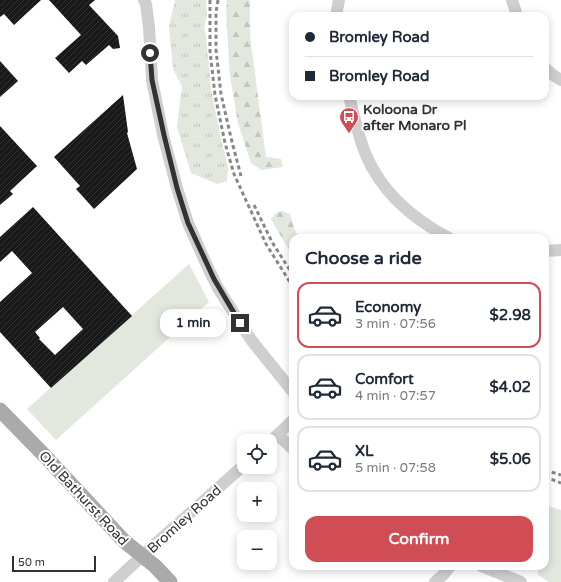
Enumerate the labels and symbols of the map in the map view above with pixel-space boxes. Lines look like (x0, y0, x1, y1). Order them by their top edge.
route start (141, 44, 159, 62)
place label: Koloona Dr after Monaro Pl (363, 101, 466, 134)
bus stop icon: Koloona Dr after Monaro Pl (338, 106, 360, 134)
callout: 1 min (160, 309, 226, 337)
route end (231, 314, 249, 332)
street label: Old Bathurst Road (35, 448, 132, 549)
street label: Bromley Road (144, 482, 225, 557)
scale bar (12, 554, 96, 573)

